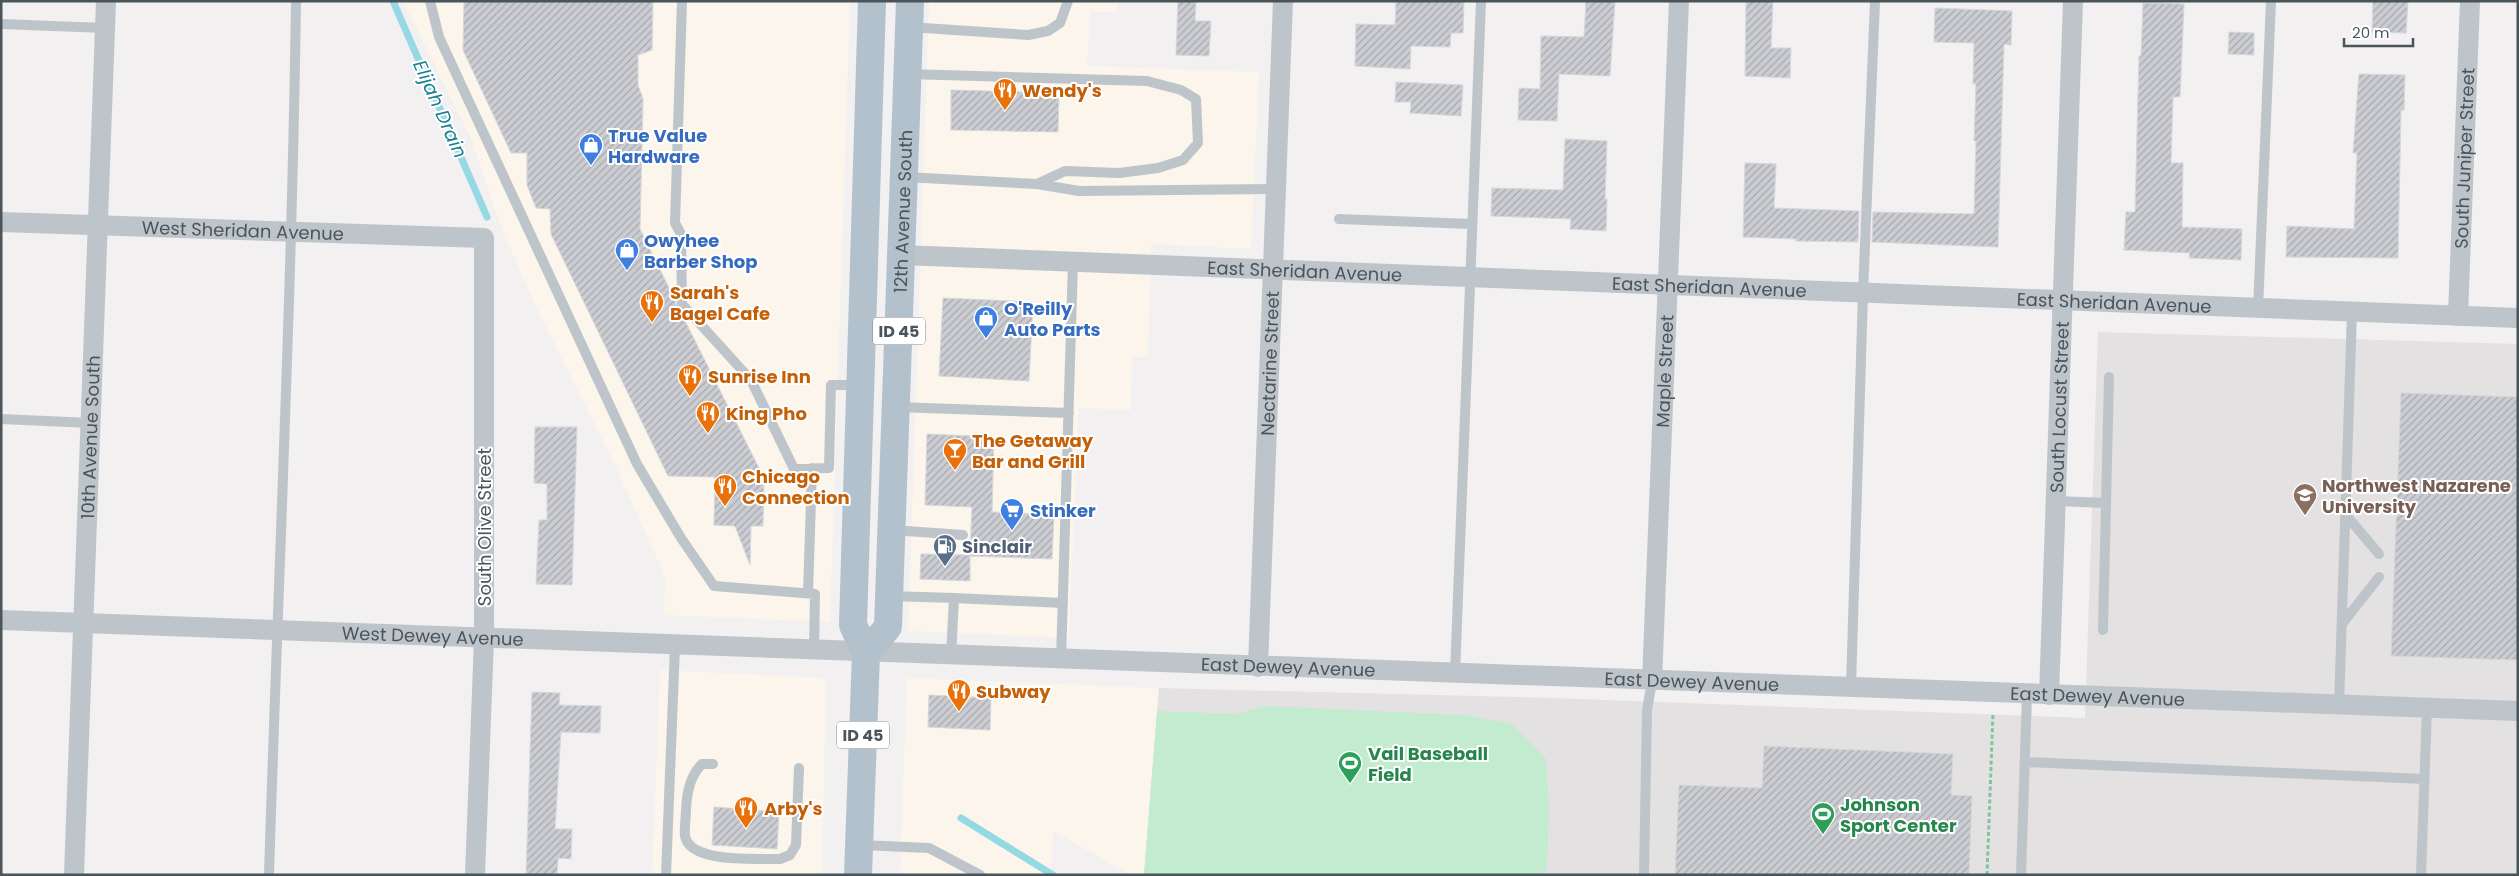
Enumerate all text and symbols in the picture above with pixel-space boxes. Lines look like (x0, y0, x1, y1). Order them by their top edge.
scale bar (2344, 15, 2413, 47)
text: 20 m (2352, 22, 2390, 43)
water label: Elijah Drain (406, 56, 474, 162)
street label: South Juniper Street (2448, 67, 2480, 249)
restaurant icon: Wendy's (992, 77, 1018, 111)
place label: Wendy's (1022, 78, 1102, 103)
place label: True Value Hardware (608, 123, 707, 169)
street label: 12th Avenue South (887, 129, 918, 293)
shop icon: True Value Hardware (578, 132, 604, 166)
street label: West Sheridan Avenue (141, 214, 344, 246)
place label: Owyhee Barber Shop (644, 228, 758, 274)
shop icon: Owyhee Barber Shop (614, 237, 640, 271)
street label: East Sheridan Avenue (1207, 254, 1403, 287)
street label: East Sheridan Avenue (1611, 270, 1807, 303)
place label: Sarah's Bagel Cafe (670, 280, 770, 326)
street label: East Sheridan Avenue (2016, 286, 2212, 319)
restaurant icon: Sarah's Bagel Cafe (639, 289, 665, 323)
street label: Nectarine Street (1254, 290, 1285, 436)
place label: O'Reilly Auto Parts (1004, 296, 1101, 342)
shop icon: O'Reilly Auto Parts (973, 305, 999, 339)
street label: Maple Street (1650, 314, 1679, 428)
road number: ID 45 (873, 318, 925, 344)
street label: South Locust Street (2043, 321, 2074, 493)
street label: 10th Avenue South (75, 355, 106, 520)
restaurant icon: Sunrise Inn (677, 363, 703, 397)
place label: Sunrise Inn (708, 364, 811, 389)
restaurant icon: King Pho (695, 400, 721, 434)
place label: King Pho (726, 401, 807, 426)
place label: The Getaway Bar and Grill (972, 428, 1094, 474)
bar icon: The Getaway Bar and Grill (942, 437, 968, 471)
street label: South Olive Street (472, 448, 497, 606)
place label: Chicago Connection (742, 464, 850, 510)
restaurant icon: Chicago Connection (712, 473, 738, 507)
place label: Northwest Nazarene University (2322, 473, 2511, 519)
school or university icon: Northwest Nazarene University (2292, 482, 2318, 516)
supermarket icon: Stinker (999, 497, 1025, 531)
place label: Stinker (1030, 498, 1096, 523)
fuel station icon: Sinclair (932, 533, 958, 567)
place label: Sinclair (962, 534, 1032, 559)
street label: West Dewey Avenue (341, 620, 524, 651)
street label: East Dewey Avenue (1200, 651, 1376, 682)
street label: East Dewey Avenue (1604, 665, 1780, 697)
restaurant icon: Subway (946, 678, 972, 712)
place label: Subway (976, 679, 1051, 704)
street label: East Dewey Avenue (2010, 680, 2185, 711)
road number: ID 45 (837, 722, 889, 748)
place label: Vail Baseball Field (1368, 741, 1488, 787)
sports icon: Vail Baseball Field (1337, 750, 1363, 784)
place label: Johnson Sport Center (1840, 792, 1957, 838)
restaurant icon: Arby's (733, 795, 759, 829)
place label: Arby's (764, 796, 823, 821)
sports icon: Johnson Sport Center (1810, 801, 1836, 835)

